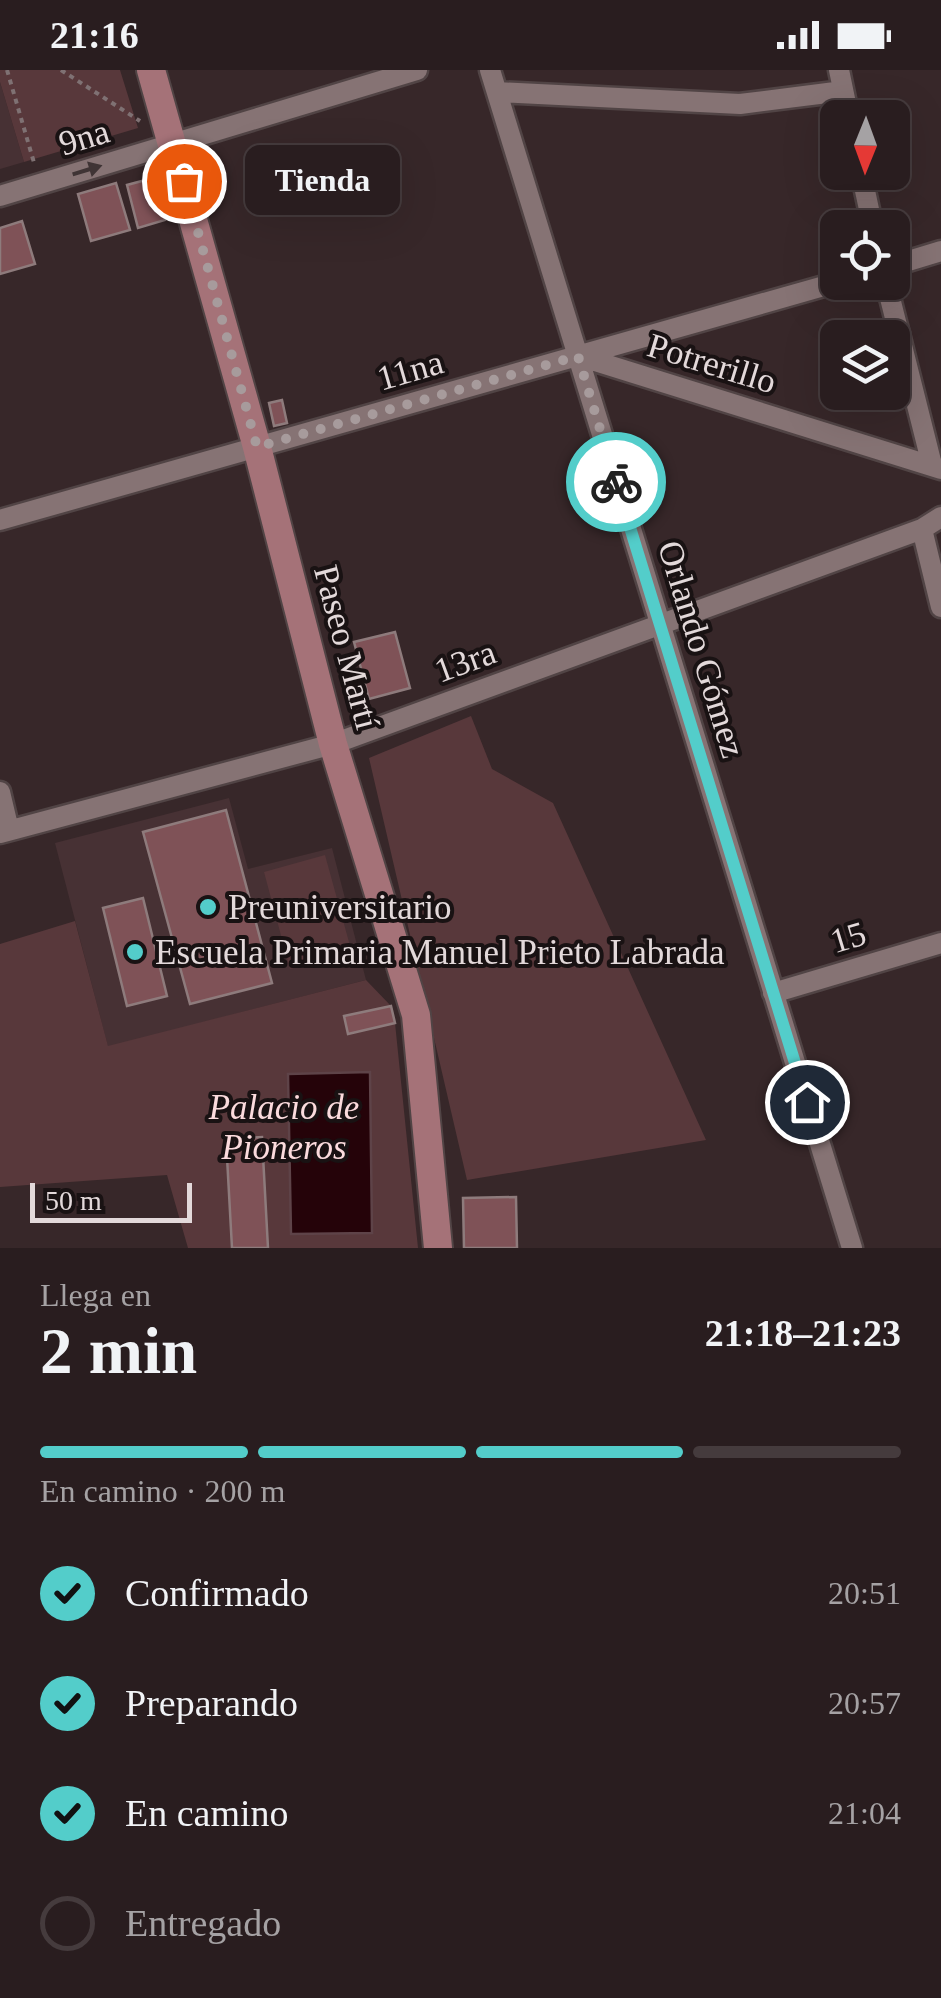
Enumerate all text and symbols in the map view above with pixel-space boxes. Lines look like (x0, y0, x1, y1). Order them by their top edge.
text: 21:16 (50, 14, 139, 56)
north arrow (820, 100, 910, 190)
map controls (820, 100, 910, 410)
street label: 9na (54, 111, 114, 164)
pin (142, 139, 227, 224)
callout: Tienda (244, 146, 399, 216)
icon: bag (157, 154, 212, 209)
one-way arrow (72, 162, 102, 177)
text: Tienda (275, 162, 370, 198)
button: locate (820, 210, 910, 300)
button: layers (820, 320, 910, 410)
street label: Potrerillo (643, 326, 781, 401)
street label: 11na (373, 342, 448, 398)
courier (566, 432, 666, 532)
icon: bike (589, 455, 644, 510)
street label: Orlando Gómez (650, 536, 753, 762)
street label: Paseo Martí (306, 561, 387, 734)
street label: 13ra (429, 632, 501, 690)
place label: Preuniversitario (228, 888, 452, 927)
marker: Preuniversitario (197, 896, 219, 918)
street label: 15 (826, 914, 871, 961)
place label: Escuela Primaria Manuel Prieto Labrada (155, 933, 725, 972)
marker: Escuela Primaria Manuel Prieto Labrada (124, 941, 146, 963)
pin (765, 1060, 850, 1145)
icon: home (780, 1075, 835, 1130)
park label: Palacio de Pioneros (208, 1088, 359, 1167)
scale bar (30, 1178, 192, 1222)
text: 50 m (45, 1185, 102, 1216)
text: Llega en (40, 1277, 151, 1313)
text: 21:18–21:23 (705, 1312, 901, 1354)
text: 2 min (40, 1315, 197, 1387)
text: En camino · 200 m (40, 1473, 285, 1509)
icon: check (40, 1566, 95, 1621)
text: Confirmado (125, 1572, 309, 1614)
text: 20:51 (828, 1575, 901, 1611)
icon: check (40, 1676, 95, 1731)
text: Preparando (125, 1682, 298, 1724)
text: 20:57 (828, 1685, 901, 1721)
icon: check (40, 1786, 95, 1841)
text: En camino (125, 1792, 289, 1834)
text: 21:04 (828, 1795, 901, 1831)
text: Entregado (125, 1902, 281, 1944)

